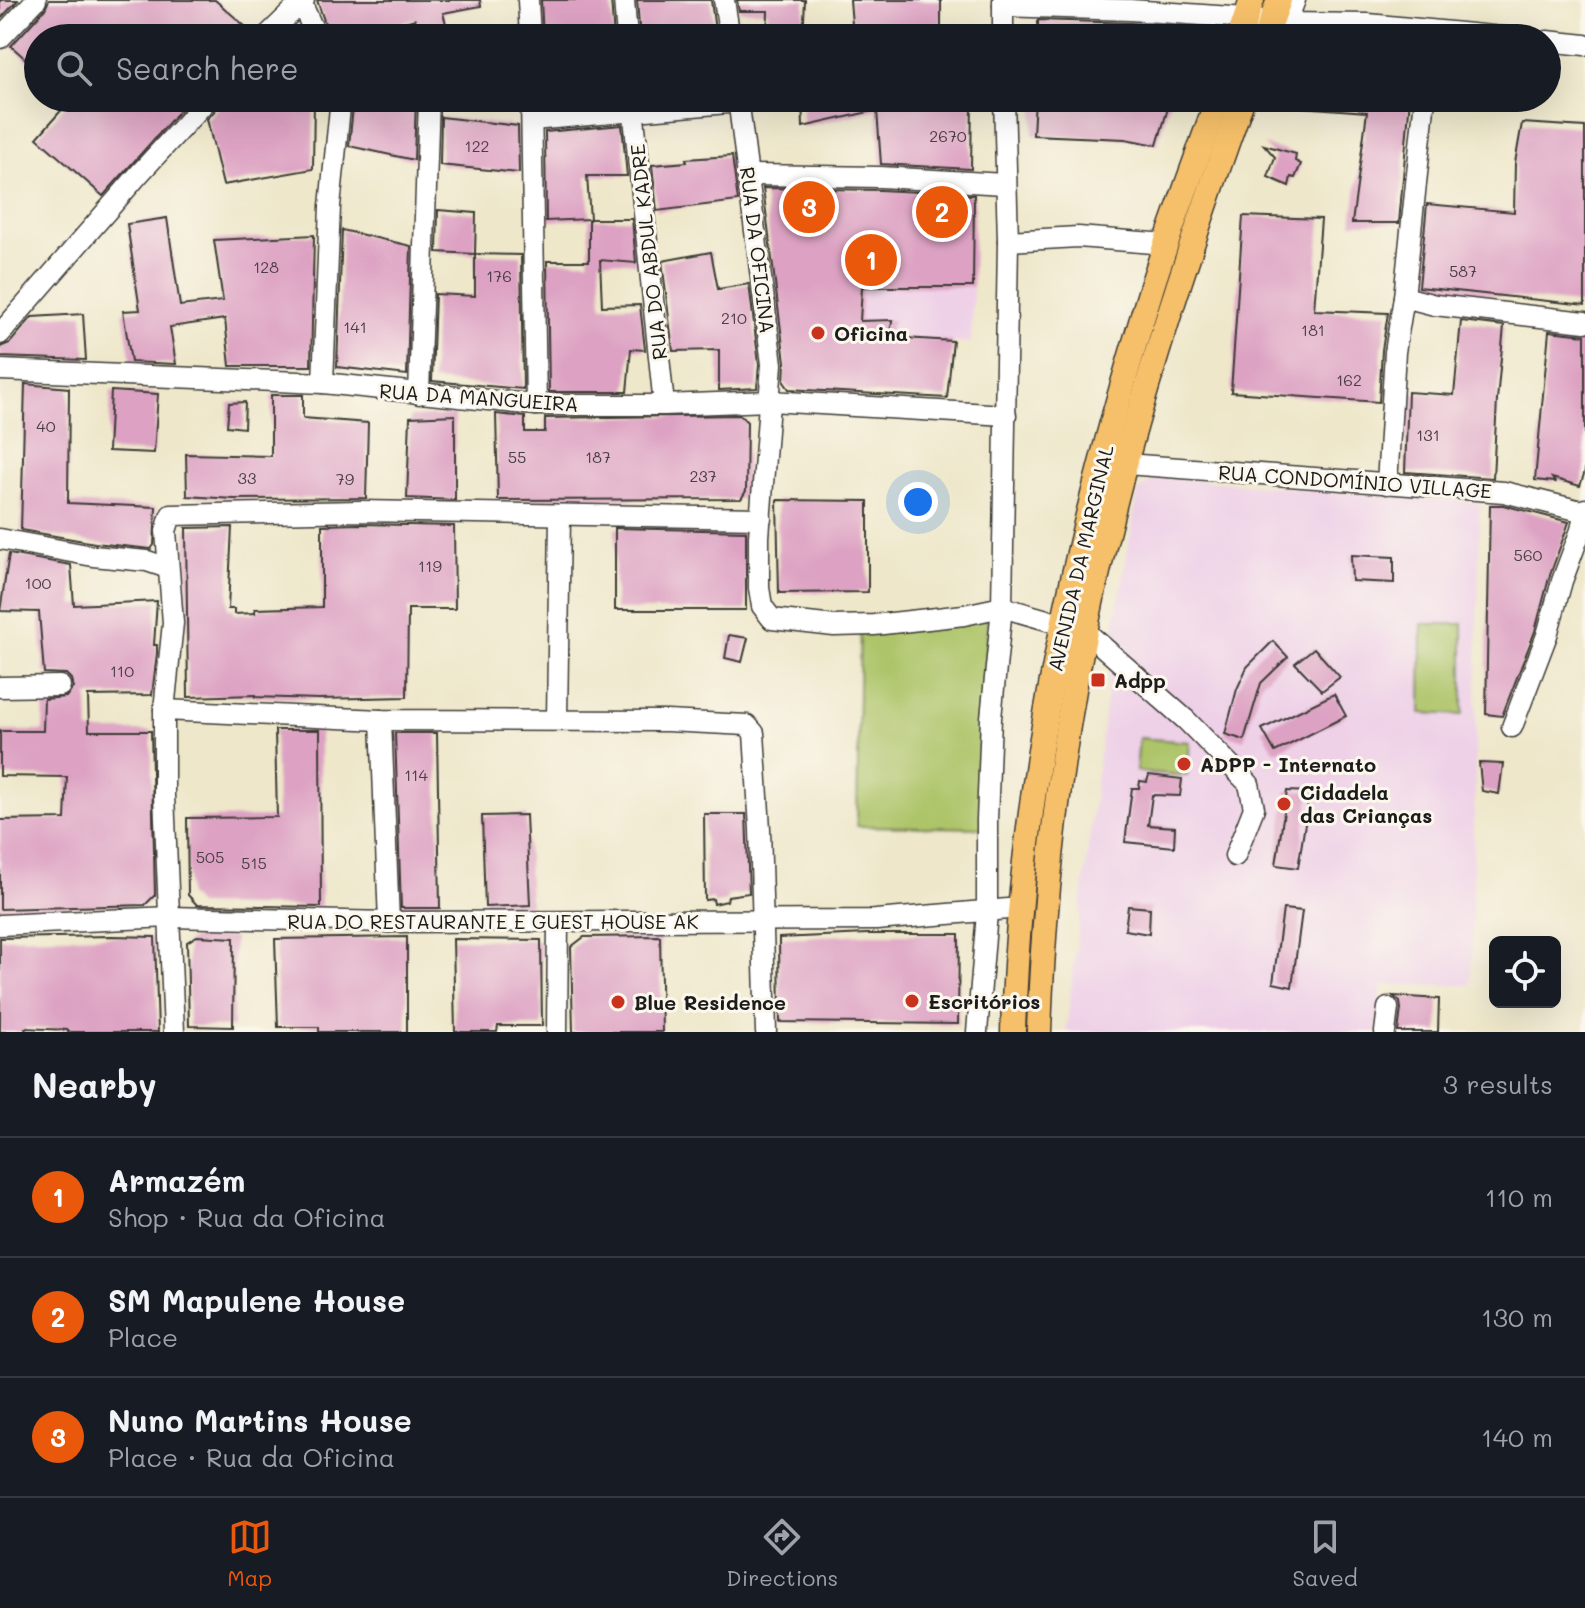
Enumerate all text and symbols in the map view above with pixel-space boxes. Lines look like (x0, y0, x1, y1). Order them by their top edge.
search box (24, 24, 1561, 112)
icon: search (52, 46, 96, 90)
text: Search here (116, 48, 299, 88)
house number: 2670 (929, 125, 967, 146)
house number: 122 (465, 135, 489, 156)
street label: RUA DO ABDUL KADRE (624, 143, 672, 361)
street label: RUA DA OFICINA (735, 165, 781, 335)
pin: 3 (783, 177, 835, 237)
pin: 2 (916, 182, 968, 242)
pin: 1 (845, 230, 897, 290)
house number: 128 (253, 256, 279, 277)
house number: 587 (1449, 260, 1477, 281)
house number: 176 (486, 265, 512, 286)
house number: 210 (721, 307, 747, 328)
house number: 141 (343, 316, 367, 337)
house number: 181 (1301, 319, 1325, 340)
place label: Oficina (834, 320, 908, 346)
marker: Oficina (809, 324, 827, 342)
house number: 162 (1336, 369, 1362, 390)
street label: RUA DA MANGUEIRA (378, 377, 580, 417)
house number: 40 (36, 415, 56, 436)
house number: 131 (1416, 424, 1440, 445)
street label: AVENIDA DA MARGINAL (1041, 442, 1119, 674)
house number: 55 (508, 446, 526, 467)
house number: 187 (585, 446, 611, 467)
street label: RUA CONDOMÍNIO VILLAGE (1217, 458, 1493, 504)
house number: 237 (689, 465, 717, 486)
house number: 33 (238, 467, 256, 488)
house number: 79 (336, 468, 354, 489)
your location (898, 482, 938, 522)
house number: 560 (1514, 544, 1543, 565)
house number: 119 (418, 555, 442, 576)
house number: 100 (25, 572, 52, 593)
house number: 110 (110, 660, 134, 681)
place label: Adpp (1114, 667, 1166, 693)
marker: Adpp (1089, 671, 1107, 689)
place label: ADPP - Internato (1200, 751, 1376, 777)
marker: ADPP - Internato (1175, 755, 1193, 773)
house number: 114 (404, 764, 428, 785)
place label: Cidadela das Crianças (1300, 779, 1432, 828)
marker: Cidadela das Crianças (1275, 795, 1293, 813)
house number: 505 (196, 846, 224, 867)
house number: 515 (241, 852, 267, 873)
street label: RUA DO RESTAURANTE E GUEST HOUSE AK (287, 908, 699, 934)
map controls (1489, 936, 1561, 1008)
button: locate (1489, 936, 1561, 1008)
place label: Escritórios (928, 988, 1040, 1014)
place label: Blue Residence (634, 989, 786, 1015)
marker: Escritórios (903, 992, 921, 1010)
marker: Blue Residence (609, 993, 627, 1011)
text: Nearby (32, 1062, 157, 1107)
text: 3 results (1443, 1067, 1553, 1101)
text: Armazém (108, 1160, 245, 1200)
text: 1 (52, 1180, 64, 1214)
text: 110 m (1485, 1180, 1553, 1214)
text: Shop · Rua da Oficina (108, 1200, 386, 1234)
text: SM Mapulene House (108, 1280, 405, 1320)
text: 2 (51, 1300, 65, 1334)
text: 130 m (1481, 1300, 1553, 1334)
text: Place (108, 1320, 178, 1354)
text: Nuno Martins House (108, 1400, 412, 1440)
text: 3 (50, 1420, 66, 1454)
text: 140 m (1481, 1420, 1553, 1454)
text: Place · Rua da Oficina (108, 1440, 395, 1474)
tab: Map (227, 1515, 272, 1592)
tab: Directions (726, 1515, 838, 1592)
tab: Saved (1293, 1515, 1358, 1592)

